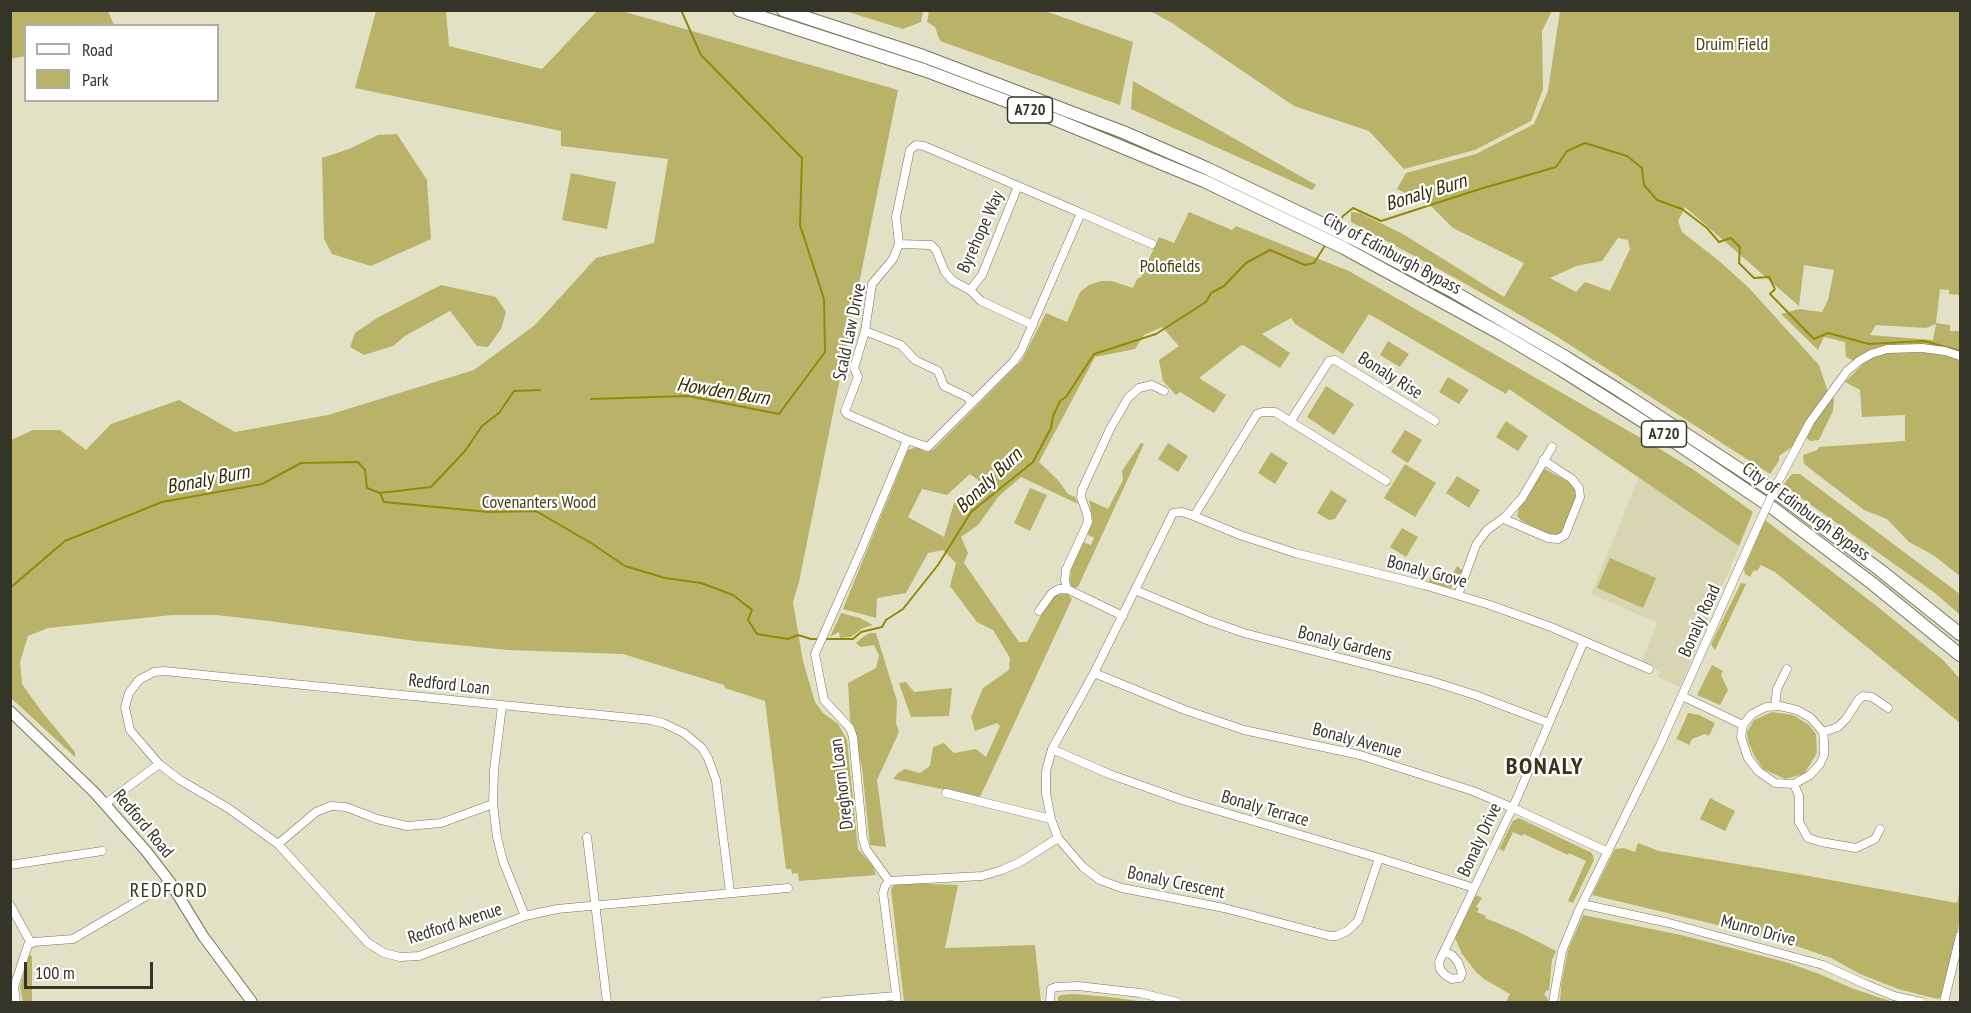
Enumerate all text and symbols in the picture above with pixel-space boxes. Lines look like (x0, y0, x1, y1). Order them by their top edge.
legend (24, 24, 219, 102)
park label: Druim Field (1696, 34, 1768, 56)
text: Road (82, 38, 113, 61)
text: Park (82, 68, 109, 91)
road number: A720 (1008, 97, 1052, 123)
water label: Bonaly Burn (1383, 169, 1469, 217)
street label: Byrehope Way (953, 187, 1009, 277)
street label: City of Edinburgh Bypass (1319, 208, 1465, 300)
park label: Polofields (1140, 256, 1200, 278)
street label: Scald Law Drive (829, 281, 871, 383)
street label: Bonaly Rise (1354, 348, 1426, 404)
water label: Howden Burn (675, 373, 771, 411)
road number: A720 (1642, 421, 1686, 447)
water label: Bonaly Burn (951, 443, 1027, 519)
street label: City of Edinburgh Bypass (1738, 458, 1874, 566)
water label: Bonaly Burn (165, 460, 251, 500)
park label: Covenanters Wood (482, 492, 596, 514)
street label: Bonaly Grove (1385, 551, 1469, 593)
street label: Bonaly Road (1675, 582, 1725, 660)
street label: Bonaly Gardens (1296, 622, 1394, 666)
street label: Redford Loan (407, 670, 491, 700)
street label: Bonaly Avenue (1310, 719, 1404, 763)
street label: Dreghorn Loan (826, 737, 858, 831)
district label: BONALY (1506, 753, 1584, 781)
street label: Redford Road (108, 785, 178, 863)
street label: Bonaly Terrace (1219, 786, 1311, 832)
street label: Bonaly Drive (1454, 800, 1506, 880)
street label: Bonaly Crescent (1125, 862, 1227, 904)
district label: REDFORD (130, 879, 208, 903)
street label: Redford Avenue (405, 899, 505, 949)
street label: Munro Drive (1718, 911, 1798, 951)
scale bar (27, 950, 156, 988)
text: 100 m (35, 961, 75, 984)

